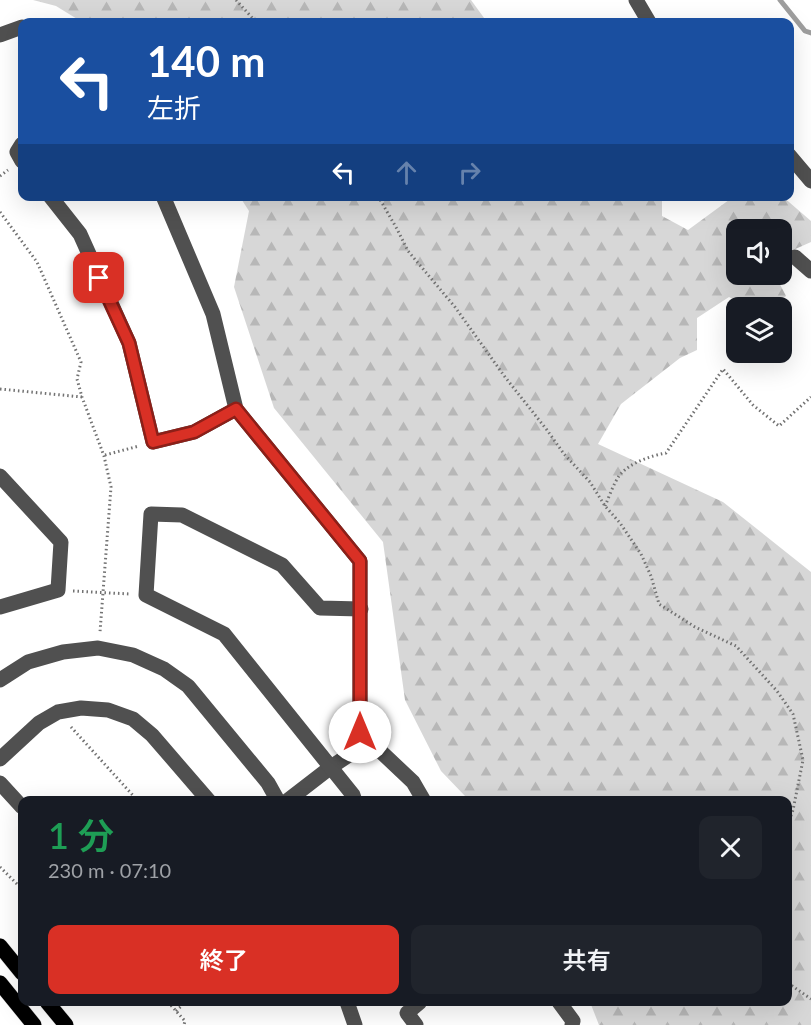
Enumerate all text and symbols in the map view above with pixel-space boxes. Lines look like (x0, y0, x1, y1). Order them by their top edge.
text: 140 m (147, 36, 265, 86)
icon: left (48, 42, 126, 120)
text: 左折 (147, 91, 201, 124)
icon: left (327, 156, 360, 189)
icon: ahead (390, 156, 423, 189)
icon: right (453, 156, 486, 189)
map controls (726, 219, 792, 363)
button: sound (726, 219, 792, 285)
pin (73, 252, 124, 303)
icon: arrive (82, 261, 115, 294)
button: layers (726, 297, 792, 363)
position arrow (328, 700, 392, 764)
text: 1 分 (48, 813, 114, 857)
button: close (699, 816, 762, 879)
text: 230 m · 07:10 (48, 858, 171, 882)
button: 終了 (48, 925, 399, 994)
button: 共有 (411, 925, 762, 994)

